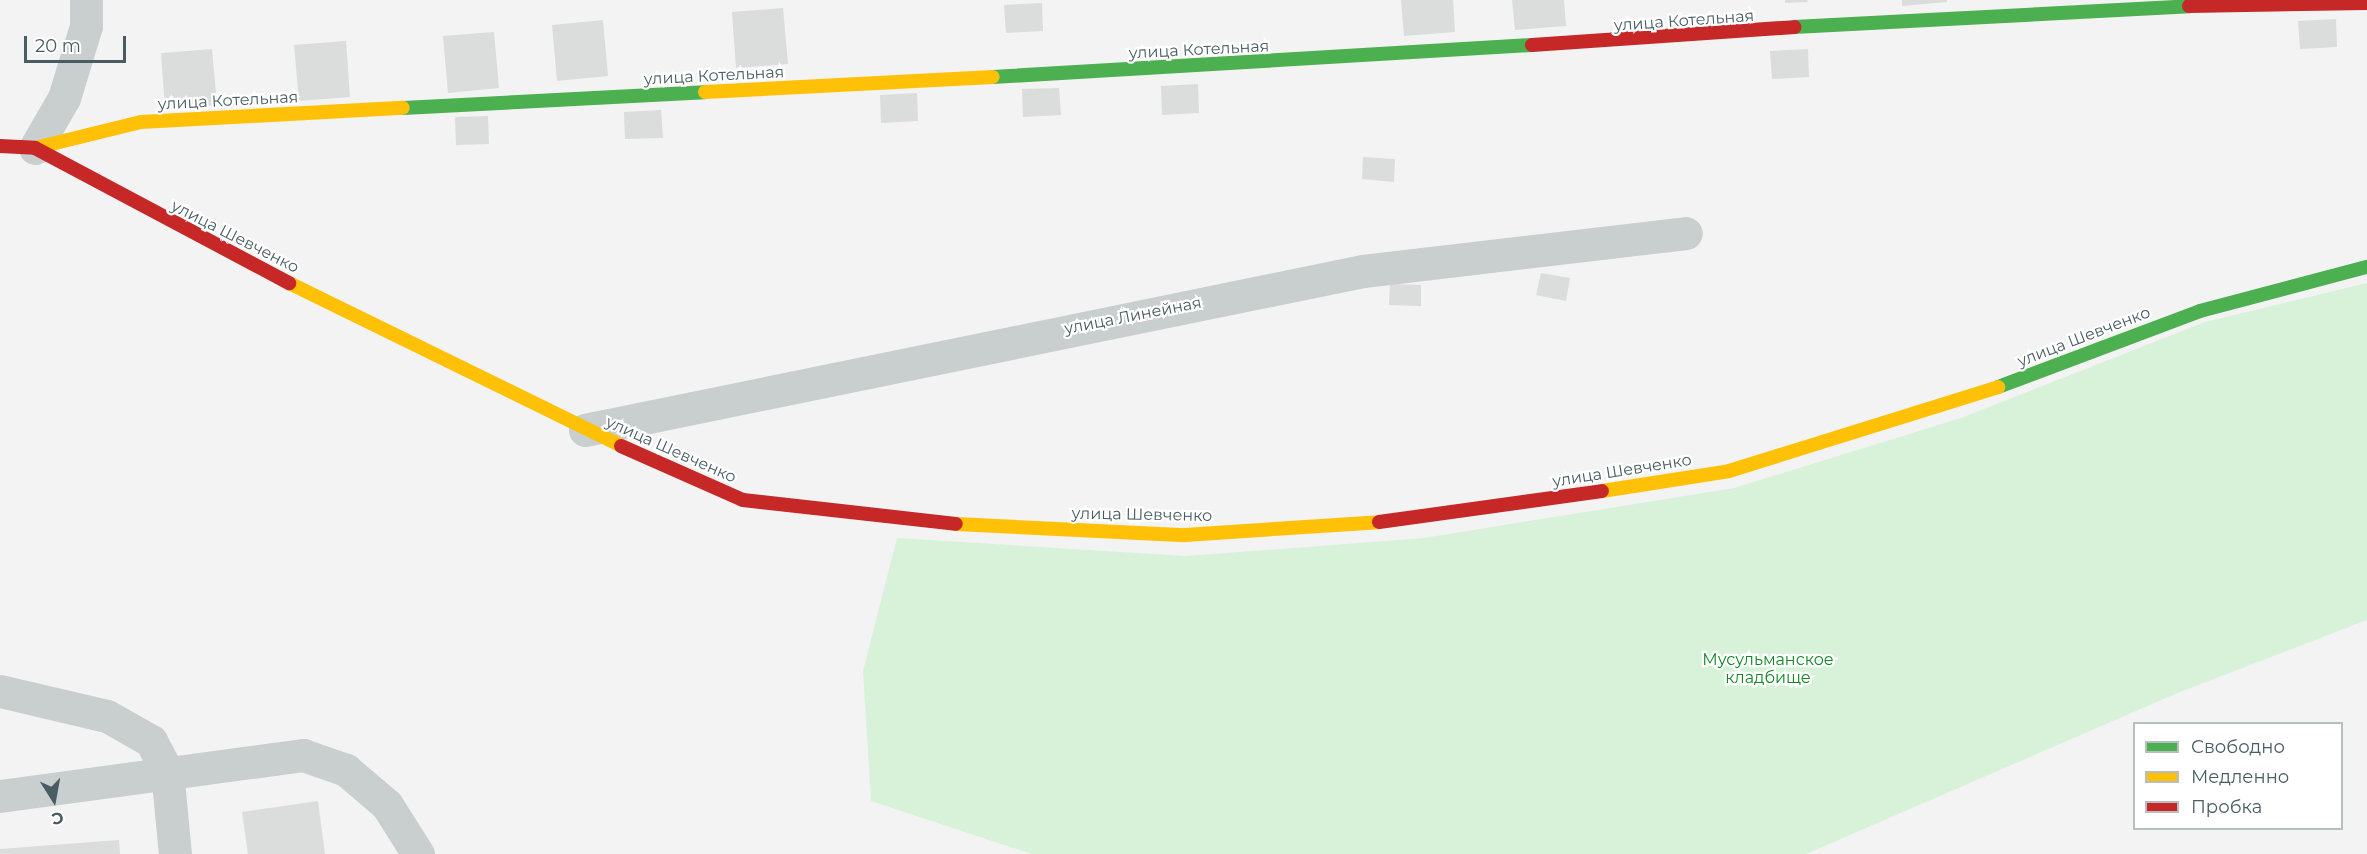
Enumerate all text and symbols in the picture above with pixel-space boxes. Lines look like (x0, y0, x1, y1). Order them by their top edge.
street label: улица Котельная (1613, 7, 1755, 35)
scale bar (27, 24, 129, 62)
text: 20 m (35, 35, 81, 57)
street label: улица Котельная (1128, 37, 1270, 63)
street label: улица Котельная (643, 63, 785, 89)
street label: улица Котельная (157, 88, 299, 114)
street label: улица Шевченко (168, 197, 302, 277)
street label: улица Линейная (1063, 293, 1203, 339)
street label: улица Шевченко (2015, 303, 2153, 371)
street label: улица Шевченко (603, 413, 739, 487)
street label: улица Шевченко (1551, 451, 1693, 491)
street label: улица Шевченко (1071, 504, 1213, 526)
park label: Мусульманское кладбище (1702, 650, 1834, 688)
legend (2133, 722, 2343, 830)
text: Свободно (2191, 736, 2285, 758)
text: Медленно (2191, 766, 2289, 788)
north arrow (24, 770, 84, 830)
text: Пробка (2191, 796, 2262, 818)
text: С (50, 808, 65, 829)

